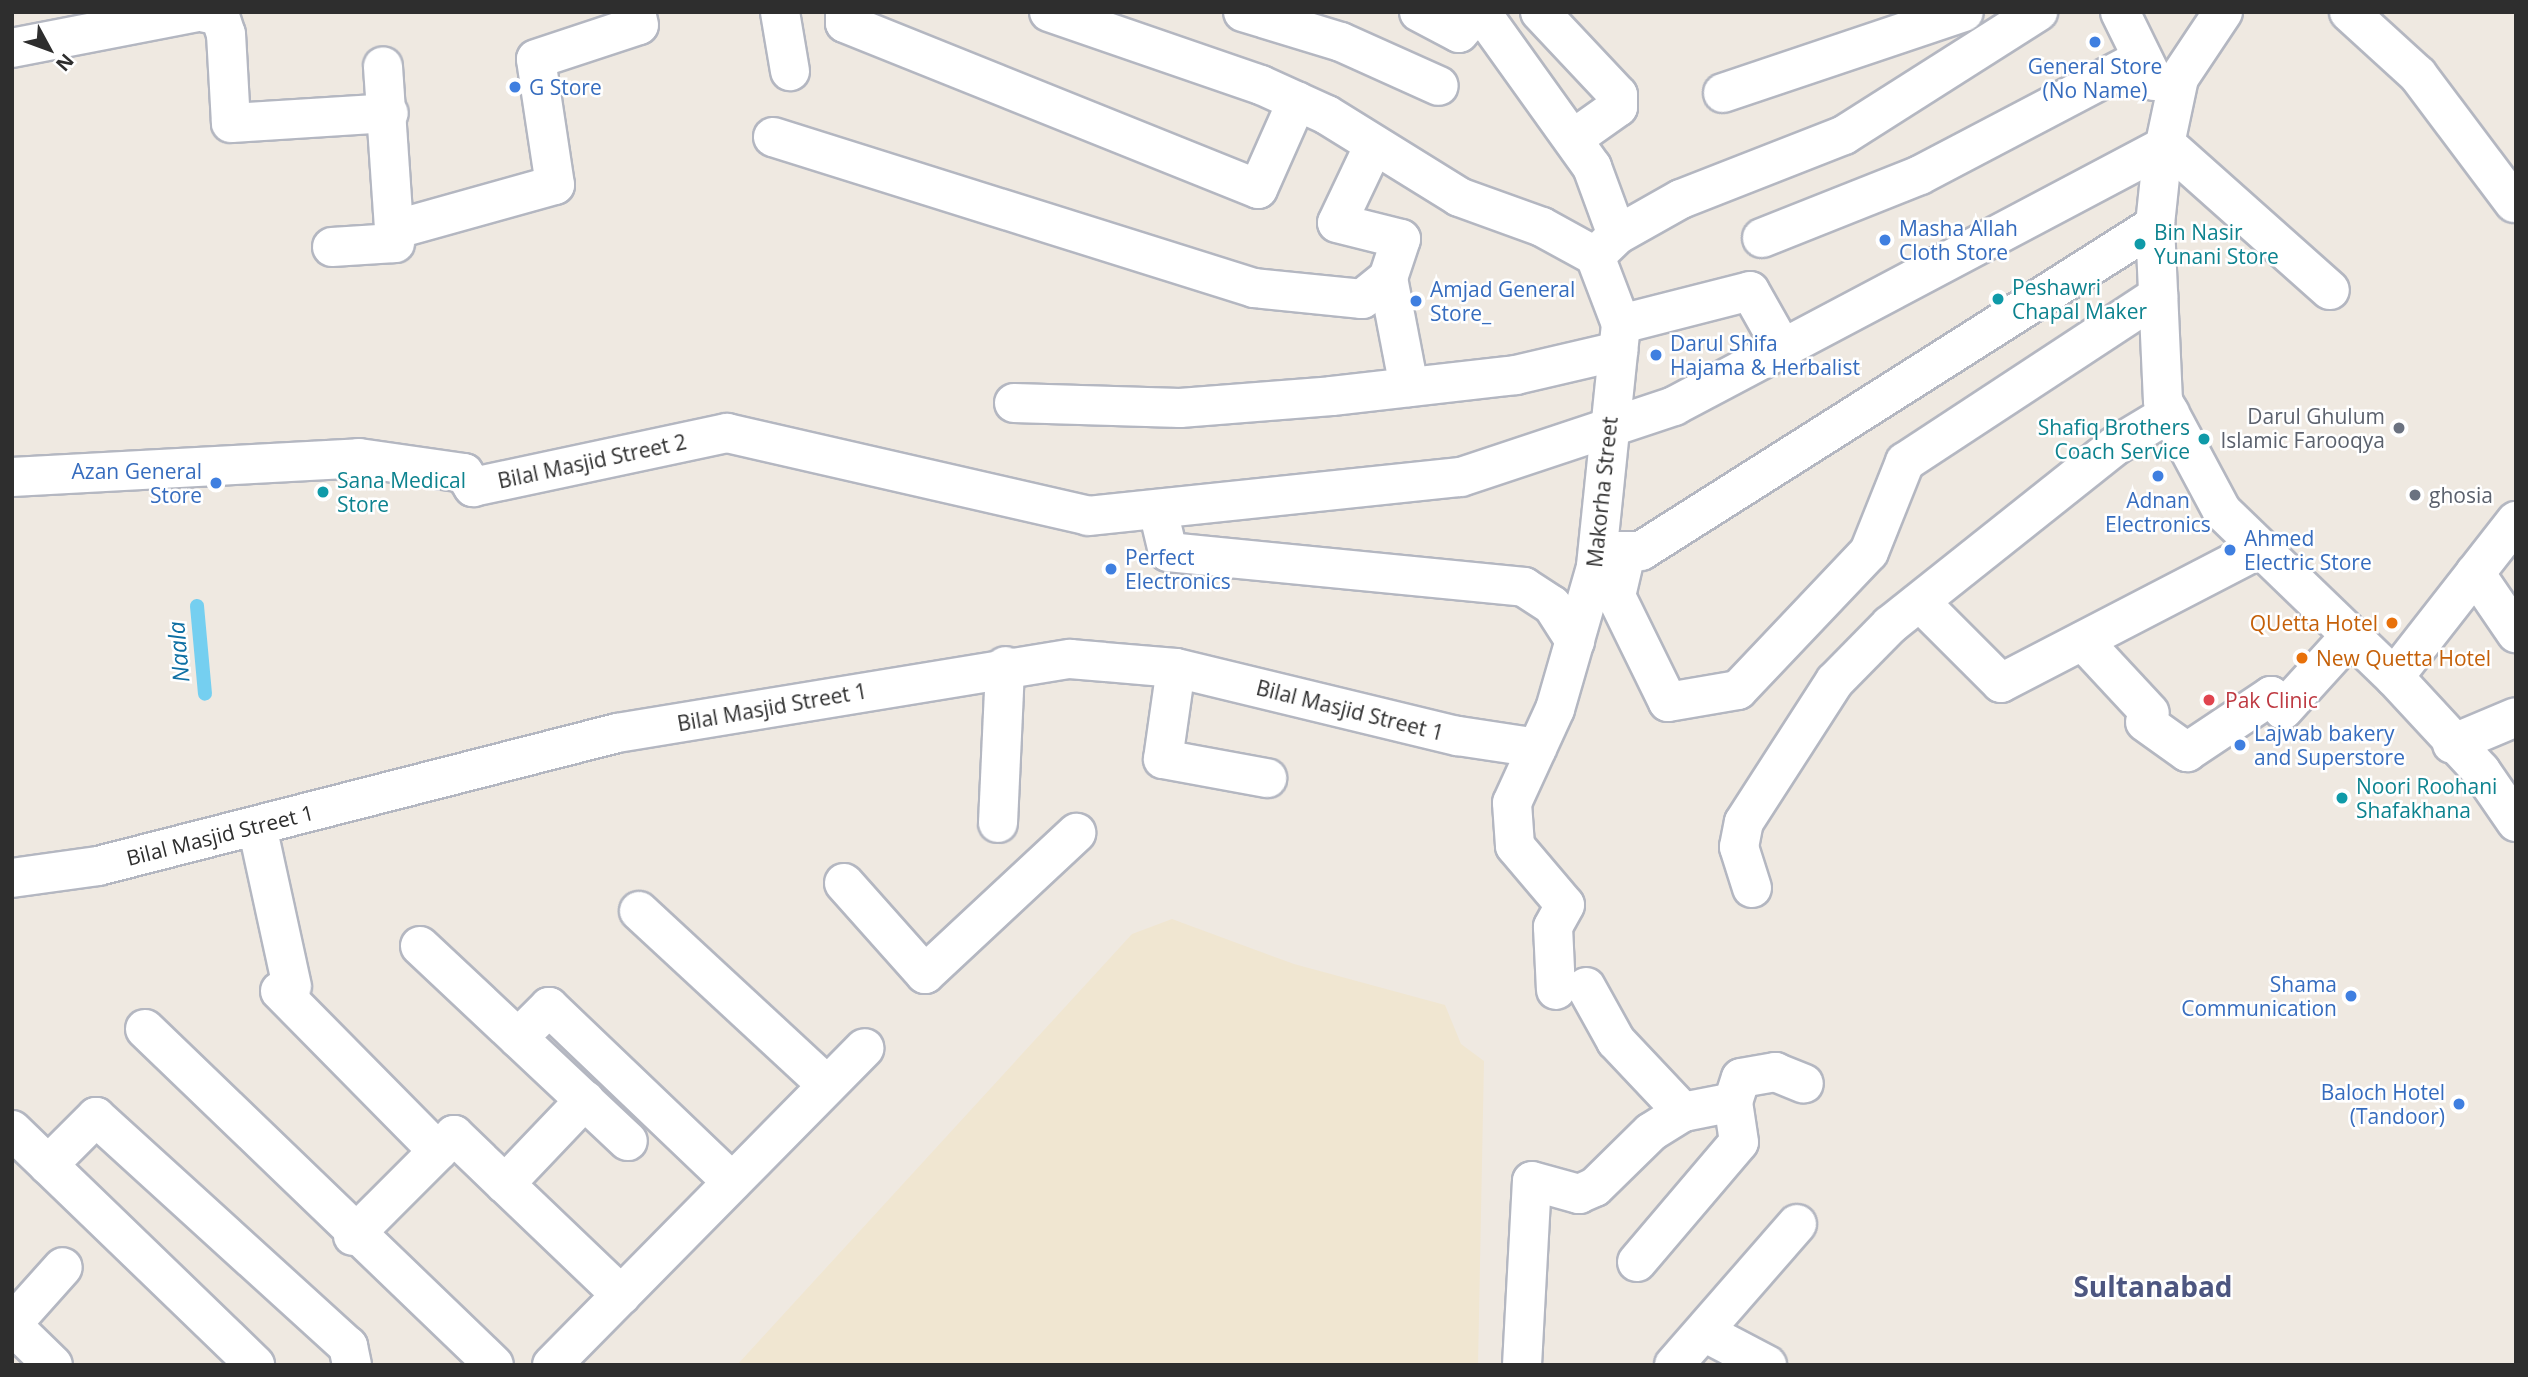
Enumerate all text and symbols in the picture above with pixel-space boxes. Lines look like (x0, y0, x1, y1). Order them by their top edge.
north arrow (14, 14, 84, 84)
marker: General Store (No Name) (2087, 34, 2103, 50)
text: N (50, 48, 80, 77)
place label: General Store (No Name) (2028, 53, 2162, 103)
place label: G Store (529, 74, 602, 100)
marker: G Store (507, 79, 523, 95)
place label: Masha Allah Cloth Store (1899, 215, 2018, 265)
place label: Bin Nasir Yunani Store (2154, 219, 2279, 269)
marker: Masha Allah Cloth Store (1877, 232, 1893, 248)
marker: Bin Nasir Yunani Store (2132, 236, 2148, 252)
place label: Peshawri Chapal Maker (2012, 274, 2147, 324)
place label: Amjad General Store_ (1430, 276, 1575, 326)
marker: Peshawri Chapal Maker (1990, 291, 2006, 307)
marker: Amjad General Store_ (1408, 293, 1424, 309)
place label: Darul Shifa Hajama & Herbalist (1670, 330, 1860, 380)
marker: Darul Shifa Hajama & Herbalist (1648, 347, 1664, 363)
place label: Darul Ghulum Islamic Farooqya (2221, 403, 2385, 453)
place label: Shafiq Brothers Coach Service (2038, 414, 2190, 464)
street label: Makorha Street (1582, 415, 1622, 569)
marker: Darul Ghulum Islamic Farooqya (2391, 420, 2407, 436)
street label: Bilal Masjid Street 2 (495, 429, 689, 493)
marker: Shafiq Brothers Coach Service (2196, 431, 2212, 447)
place label: Azan General Store (72, 458, 202, 508)
place label: Sana Medical Store (337, 467, 466, 517)
marker: Adnan Electronics (2150, 468, 2166, 484)
marker: Azan General Store (208, 475, 224, 491)
place label: ghosia (2429, 482, 2493, 508)
marker: Sana Medical Store (315, 484, 331, 500)
place label: Adnan Electronics (2105, 487, 2211, 537)
marker: ghosia (2407, 487, 2423, 503)
place label: Ahmed Electric Store (2244, 525, 2372, 575)
marker: Ahmed Electric Store (2222, 542, 2238, 558)
place label: Perfect Electronics (1125, 544, 1231, 594)
marker: Perfect Electronics (1103, 561, 1119, 577)
place label: QUetta Hotel (2250, 610, 2378, 636)
marker: QUetta Hotel (2384, 615, 2400, 631)
water label: Naala (162, 620, 194, 684)
place label: New Quetta Hotel (2316, 645, 2491, 671)
marker: New Quetta Hotel (2294, 650, 2310, 666)
street label: Bilal Masjid Street 1 (1254, 675, 1446, 745)
street label: Bilal Masjid Street 1 (675, 678, 869, 736)
place label: Pak Clinic (2225, 687, 2318, 713)
marker: Pak Clinic (2199, 690, 2219, 710)
place label: Lajwab bakery and Superstore (2254, 720, 2405, 770)
marker: Lajwab bakery and Superstore (2232, 737, 2248, 753)
place label: Noori Roohani Shafakhana (2356, 773, 2497, 823)
marker: Noori Roohani Shafakhana (2334, 790, 2350, 806)
street label: Bilal Masjid Street 1 (124, 800, 316, 870)
place label: Shama Communication (2181, 971, 2337, 1021)
marker: Shama Communication (2343, 988, 2359, 1004)
place label: Baloch Hotel (Tandoor) (2321, 1079, 2445, 1129)
marker: Baloch Hotel (Tandoor) (2451, 1096, 2467, 1112)
district label: Sultanabad (2073, 1269, 2233, 1303)

